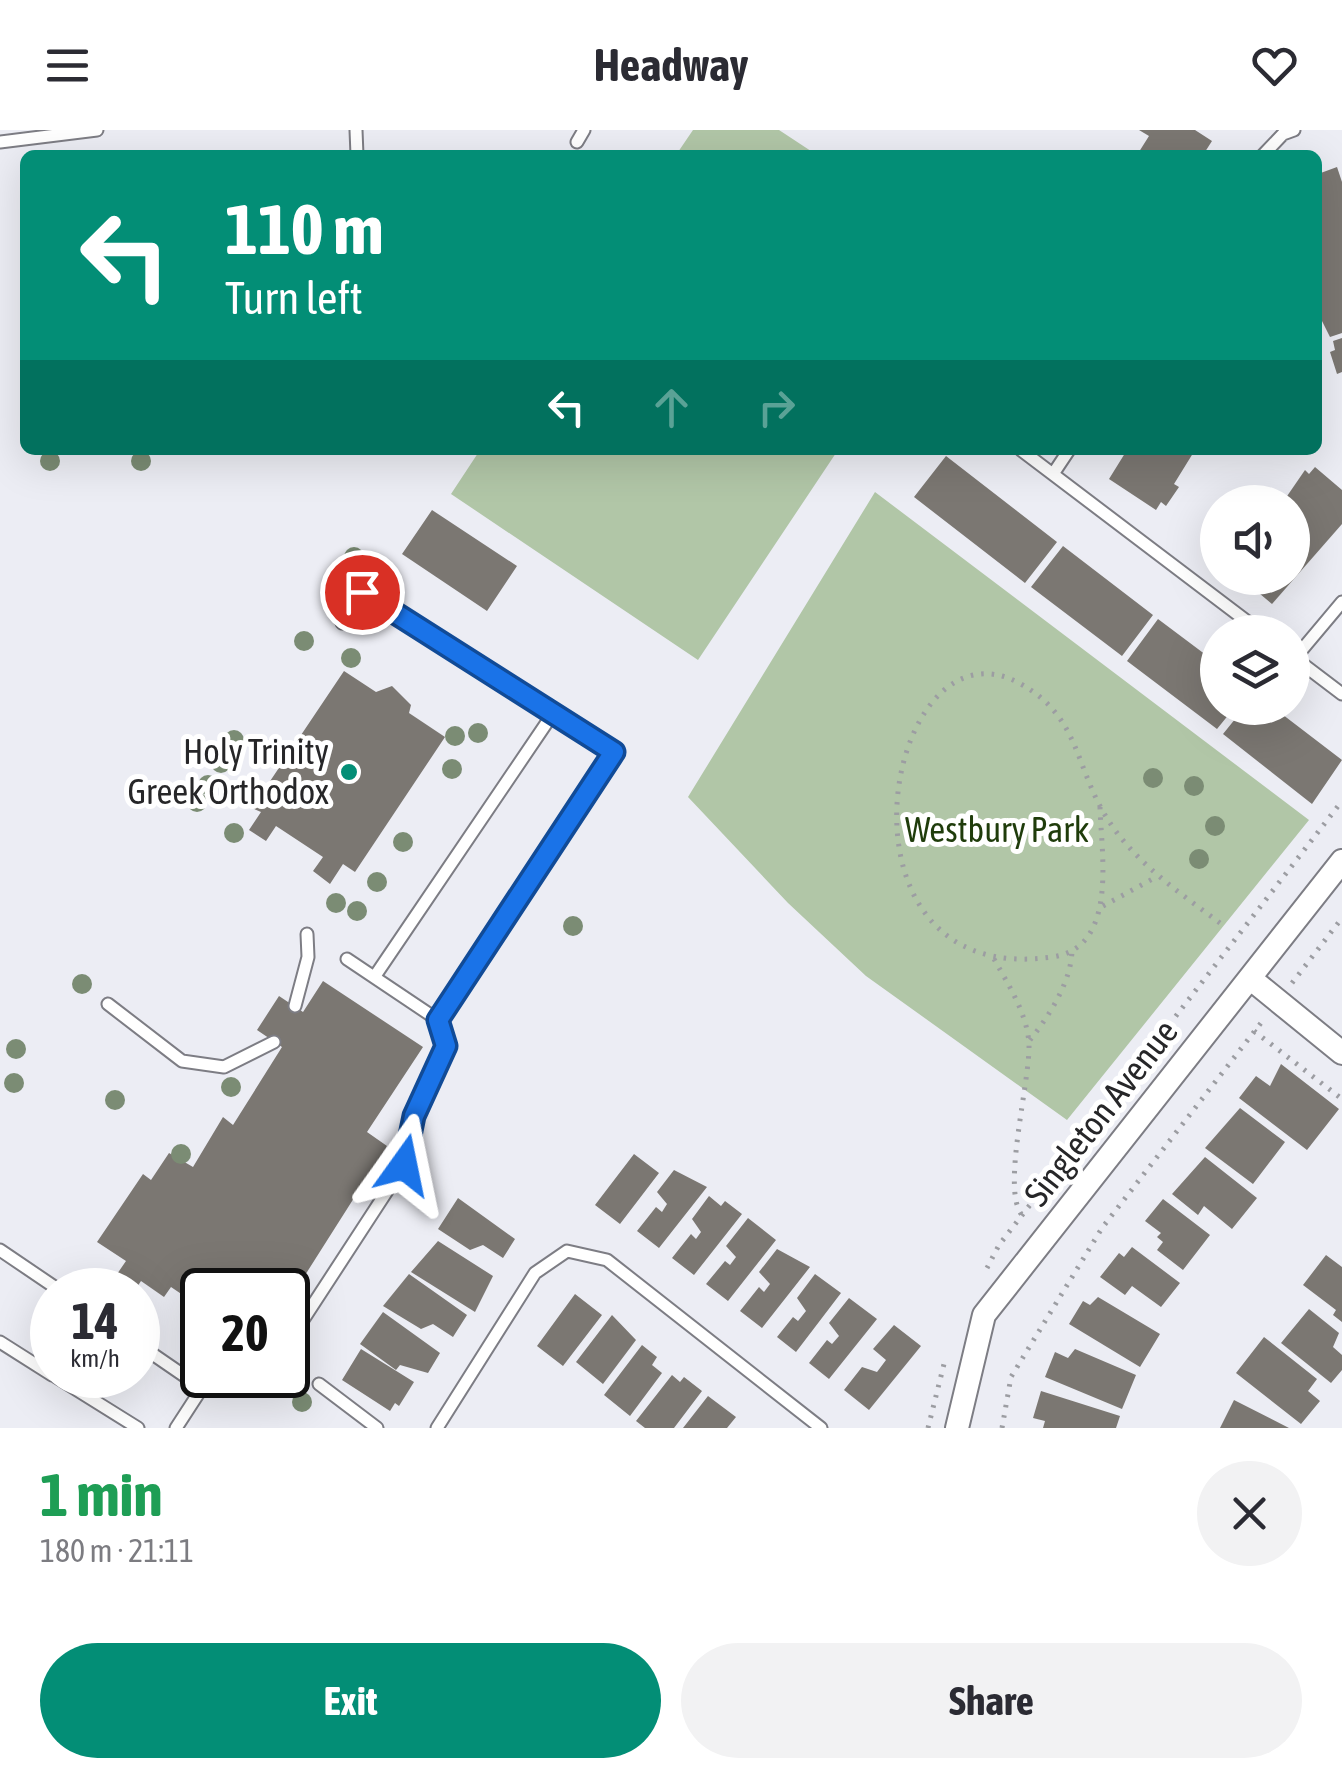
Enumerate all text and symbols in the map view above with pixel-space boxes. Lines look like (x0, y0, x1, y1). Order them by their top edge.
icon: menu (40, 38, 95, 93)
icon: heart (1247, 38, 1302, 93)
text: Headway (594, 39, 748, 91)
text: 110 m (225, 189, 384, 269)
icon: left (60, 190, 190, 320)
text: Turn left (225, 272, 363, 324)
icon: left (539, 380, 594, 435)
icon: ahead (644, 380, 699, 435)
icon: right (749, 380, 804, 435)
map controls (1200, 485, 1310, 725)
button: sound (1200, 485, 1310, 595)
pin (320, 550, 405, 635)
icon: arrive (335, 565, 390, 620)
button: layers (1200, 615, 1310, 725)
place label: Holy Trinity Greek Orthodox (128, 731, 329, 811)
marker: Holy Trinity Greek Orthodox (338, 761, 360, 783)
park label: Westbury Park (905, 809, 1089, 849)
street label: Singleton Avenue (1015, 1012, 1185, 1213)
position arrow (352, 1113, 456, 1217)
speed limit sign: 20 (180, 1268, 310, 1398)
text: 14 (71, 1292, 118, 1350)
text: km/h (70, 1344, 120, 1372)
text: 1 min (40, 1460, 163, 1529)
button: close (1197, 1461, 1302, 1566)
text: 180 m · 21:11 (40, 1532, 194, 1569)
button: Exit (40, 1643, 661, 1758)
button: Share (681, 1643, 1302, 1758)

